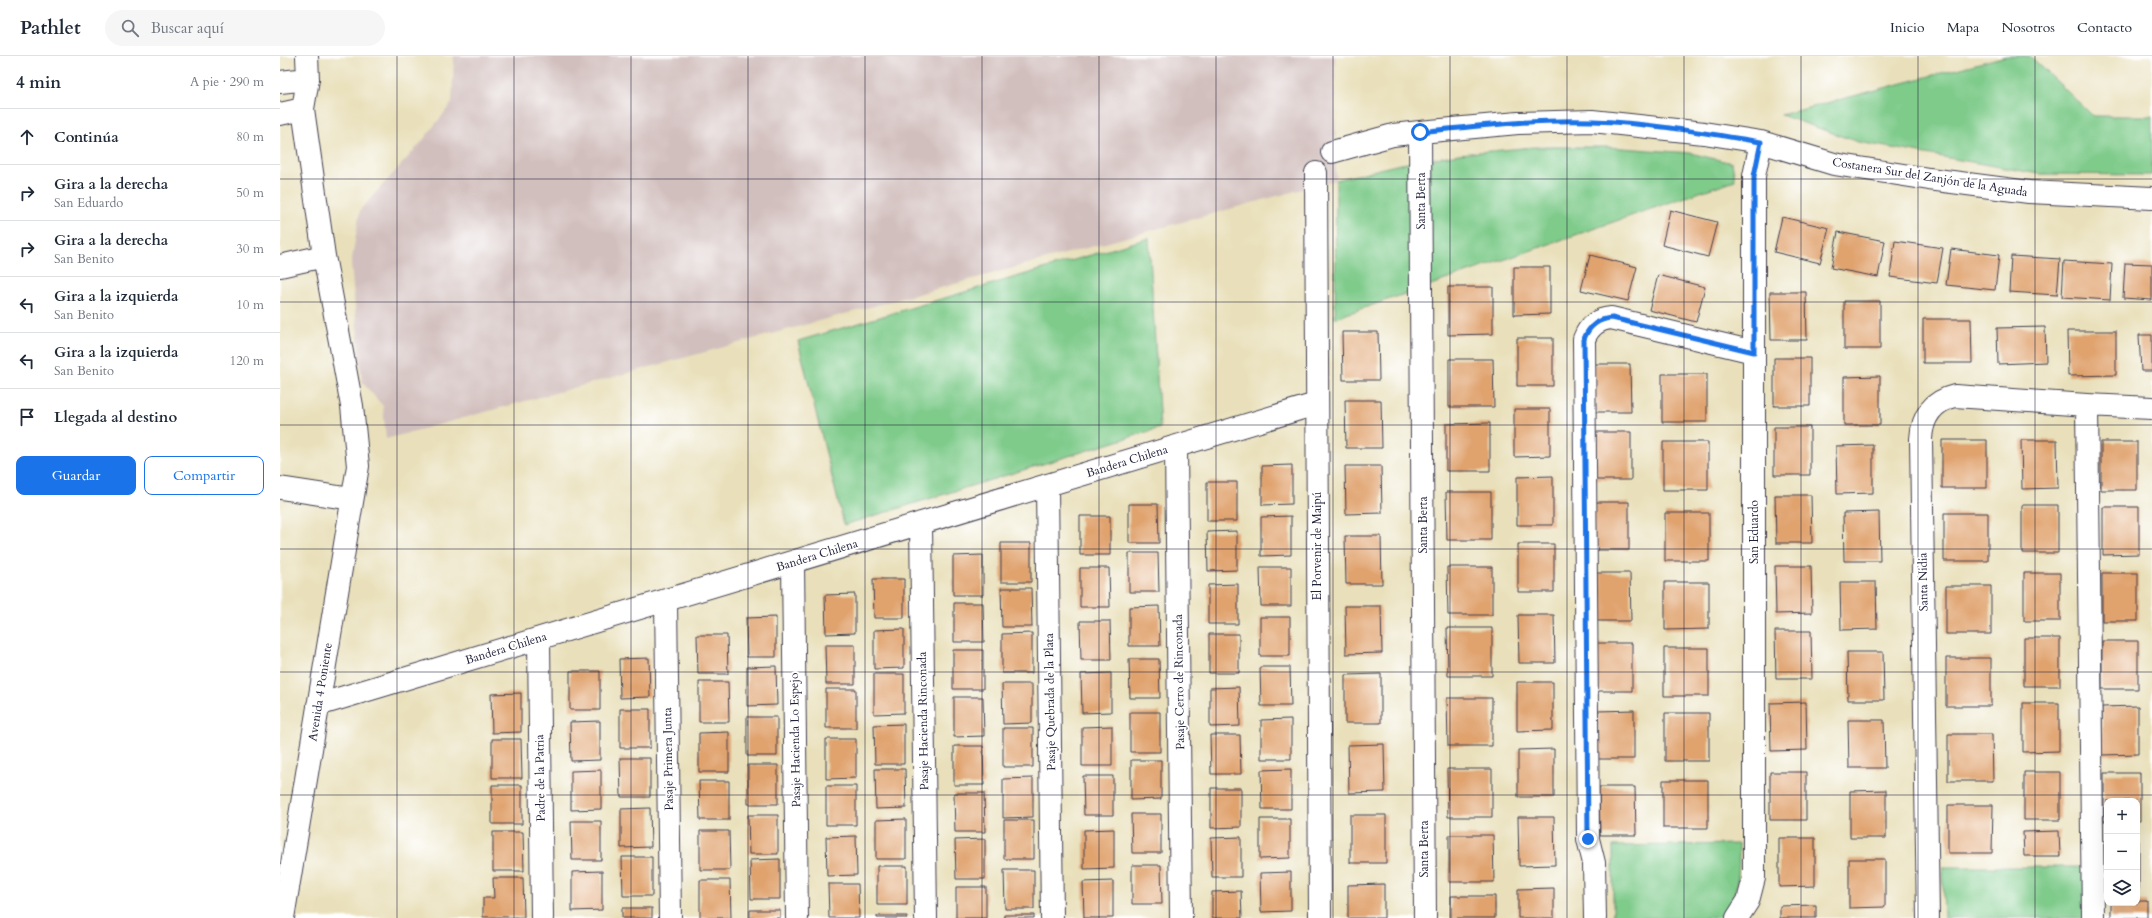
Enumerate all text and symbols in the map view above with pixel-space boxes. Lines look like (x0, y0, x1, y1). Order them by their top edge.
search box (105, 10, 385, 46)
text: Pathlet (20, 15, 81, 41)
icon: search (119, 17, 141, 39)
text: Buscar aquí (151, 18, 224, 38)
text: Inicio (1890, 18, 1925, 37)
text: Mapa (1947, 18, 1979, 37)
text: Nosotros (2001, 18, 2055, 37)
text: Contacto (2077, 18, 2132, 37)
text: 4 min (16, 71, 61, 94)
text: A pie · 290 m (190, 73, 264, 91)
route start (1411, 123, 1429, 141)
icon: ahead (16, 126, 38, 148)
text: Continúa (54, 127, 119, 147)
text: 80 m (236, 128, 264, 146)
street label: Costanera Sur del Zanjón de la Aguada (1831, 154, 2030, 200)
street label: Santa Berta (1413, 172, 1429, 230)
text: Gira a la derecha (54, 174, 168, 194)
icon: right (16, 182, 38, 204)
text: 50 m (236, 184, 264, 202)
text: San Eduardo (54, 194, 123, 212)
text: Gira a la derecha (54, 230, 168, 250)
icon: right (16, 238, 38, 260)
text: 30 m (236, 240, 264, 258)
text: San Benito (54, 250, 114, 268)
text: Gira a la izquierda (54, 286, 178, 306)
icon: left (16, 294, 38, 316)
text: 10 m (236, 296, 264, 314)
text: San Benito (54, 306, 114, 324)
text: Gira a la izquierda (54, 342, 178, 362)
icon: left (16, 350, 38, 372)
text: 120 m (230, 352, 264, 370)
text: San Benito (54, 362, 114, 380)
icon: arrive (16, 406, 38, 428)
text: Llegada al destino (54, 407, 177, 427)
street label: Bandera Chilena (1084, 441, 1170, 481)
button: Guardar (16, 456, 136, 495)
button: Compartir (144, 456, 264, 495)
street label: El Porvenir de Maipú (1309, 491, 1325, 600)
street label: Santa Berta (1415, 496, 1431, 554)
street label: San Eduardo (1746, 499, 1762, 564)
street label: Bandera Chilena (774, 535, 860, 575)
street label: Santa Nidia (1914, 552, 1932, 612)
street label: Pasaje Cerro de Rinconada (1170, 613, 1188, 750)
street label: Bandera Chilena (463, 628, 549, 668)
street label: Pasaje Quebrada de la Plata (1041, 632, 1059, 771)
street label: Avenida 4 Poniente (304, 642, 336, 742)
street label: Pasaje Hacienda Rinconada (914, 651, 932, 790)
street label: Pasaje Hacienda Lo Espejo (786, 672, 804, 808)
street label: Pasaje Primera Junta (659, 706, 677, 811)
street label: Padre de la Patria (531, 733, 549, 822)
map controls (2104, 798, 2140, 906)
button: + (2104, 798, 2140, 834)
street label: Santa Berta (1416, 820, 1432, 878)
route end (1579, 830, 1597, 848)
button: − (2104, 834, 2140, 870)
button: layers (2104, 870, 2140, 906)

